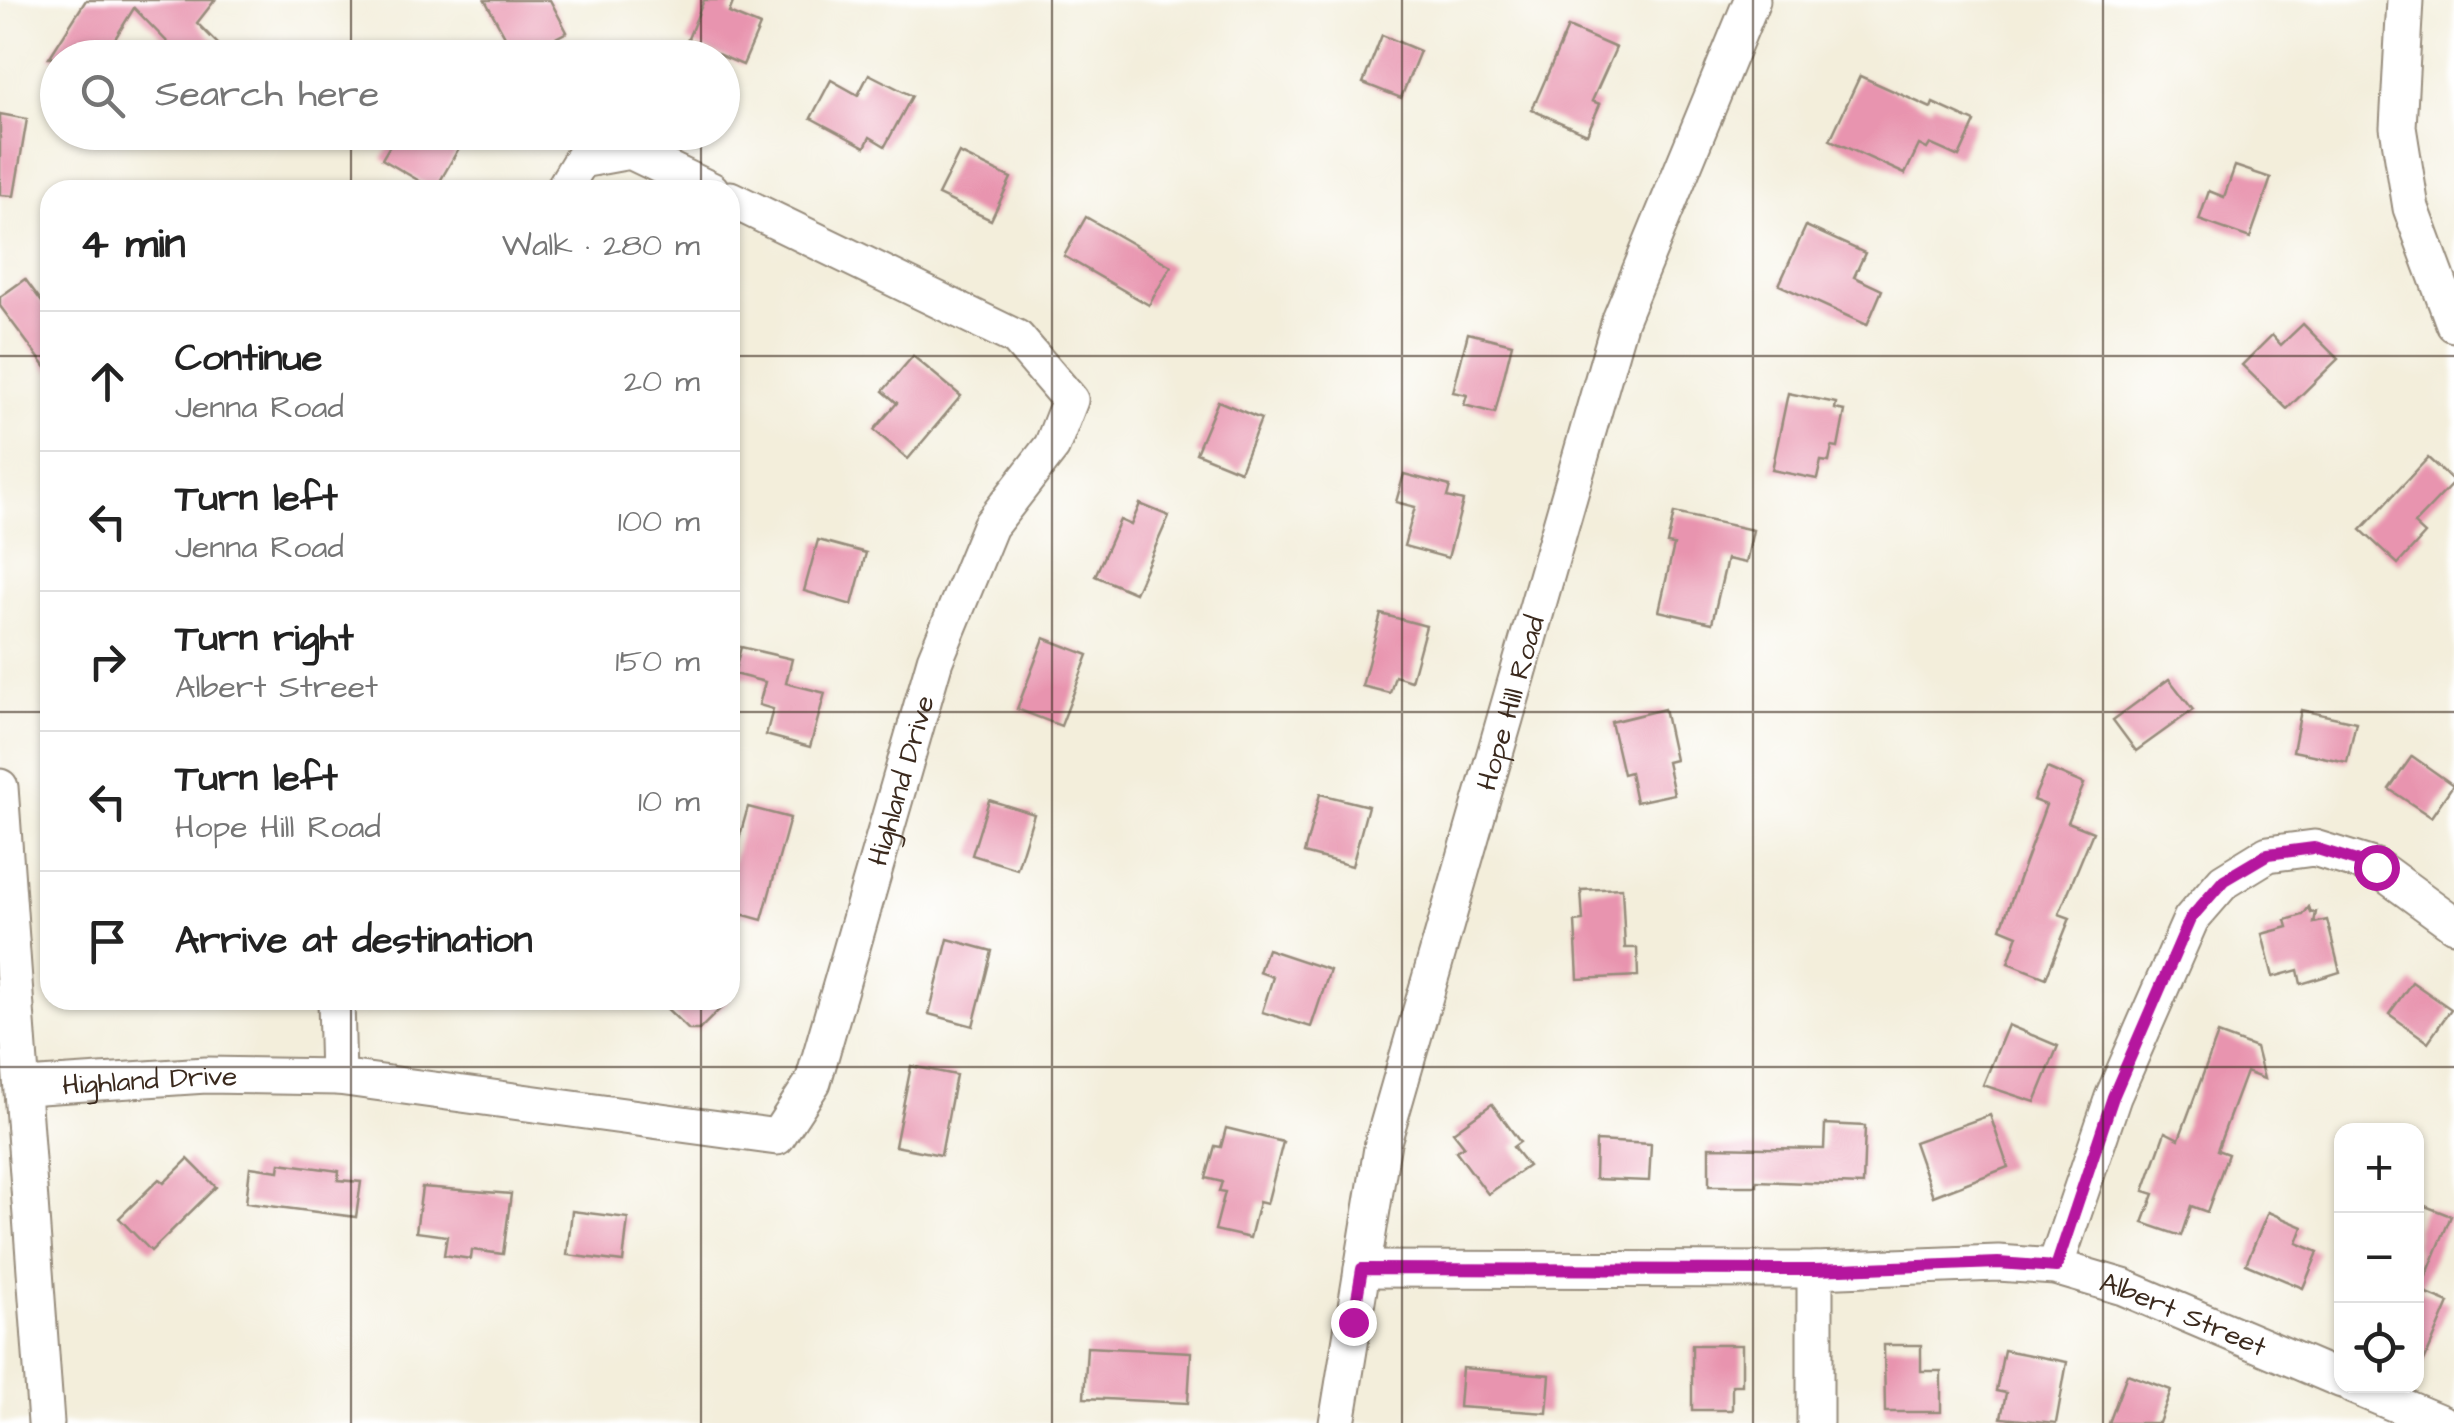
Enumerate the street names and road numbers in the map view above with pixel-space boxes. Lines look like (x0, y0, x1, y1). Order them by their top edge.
street label: Hope Hill Road (1467, 611, 1555, 795)
street label: Highland Drive (859, 691, 945, 870)
street label: Highland Drive (61, 1057, 238, 1105)
street label: Albert Street (2095, 1263, 2273, 1367)

